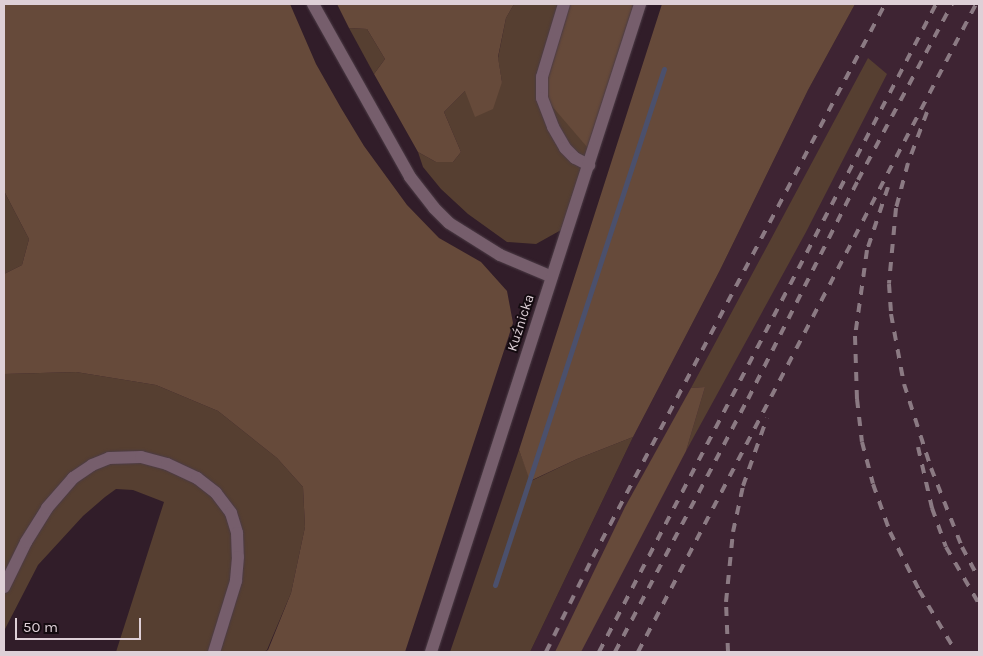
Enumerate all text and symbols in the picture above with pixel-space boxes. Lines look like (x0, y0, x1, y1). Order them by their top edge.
street label: Kuźnicka (504, 292, 538, 354)
scale bar (18, 608, 144, 640)
text: 50 m (23, 618, 58, 636)

